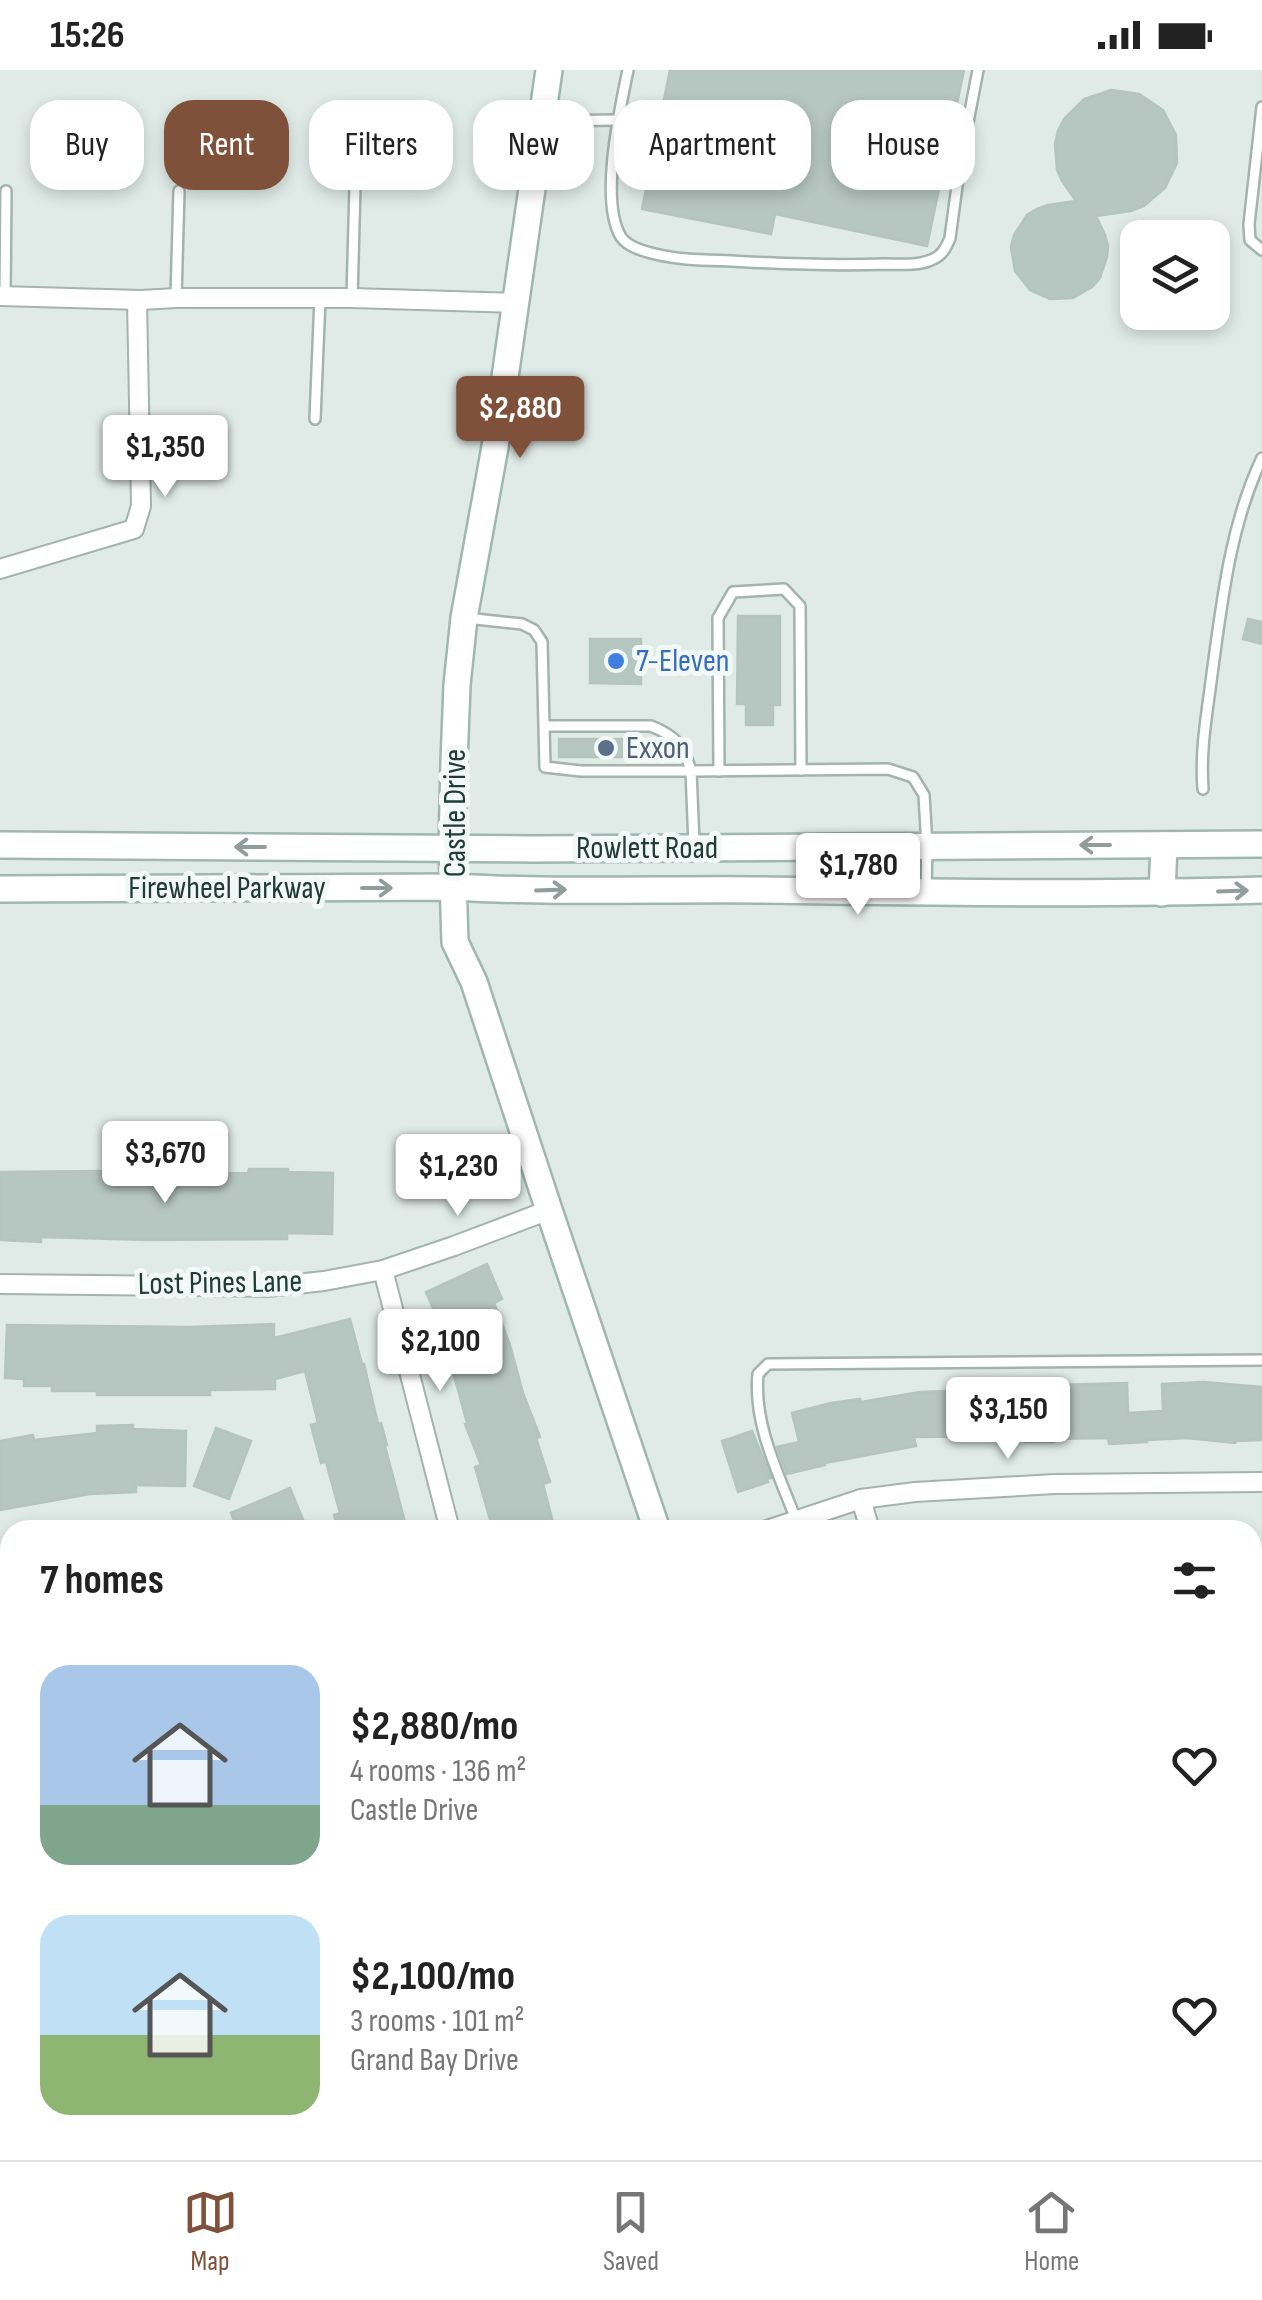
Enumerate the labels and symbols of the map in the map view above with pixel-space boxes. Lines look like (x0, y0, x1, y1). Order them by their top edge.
pin: $2,880 (439, 376, 601, 461)
pin: $1,350 (84, 415, 246, 500)
place label: 7-Eleven (636, 642, 729, 681)
marker: 7-Eleven (605, 650, 627, 672)
place label: Exxon (626, 729, 690, 768)
marker: Exxon (595, 737, 617, 759)
street label: Castle Drive (436, 749, 475, 877)
street label: Rowlett Road (576, 829, 718, 868)
pin: $1,780 (777, 833, 939, 918)
one-way arrow (1079, 836, 1112, 854)
one-way arrow (234, 838, 266, 856)
street label: Firewheel Parkway (128, 869, 326, 908)
one-way arrow (360, 878, 393, 898)
one-way arrow (535, 881, 567, 900)
one-way arrow (1217, 881, 1249, 900)
pin: $3,670 (84, 1121, 246, 1206)
pin: $1,230 (377, 1134, 539, 1219)
street label: Lost Pines Lane (137, 1262, 303, 1304)
pin: $2,100 (359, 1309, 521, 1394)
pin: $3,150 (927, 1377, 1089, 1462)

